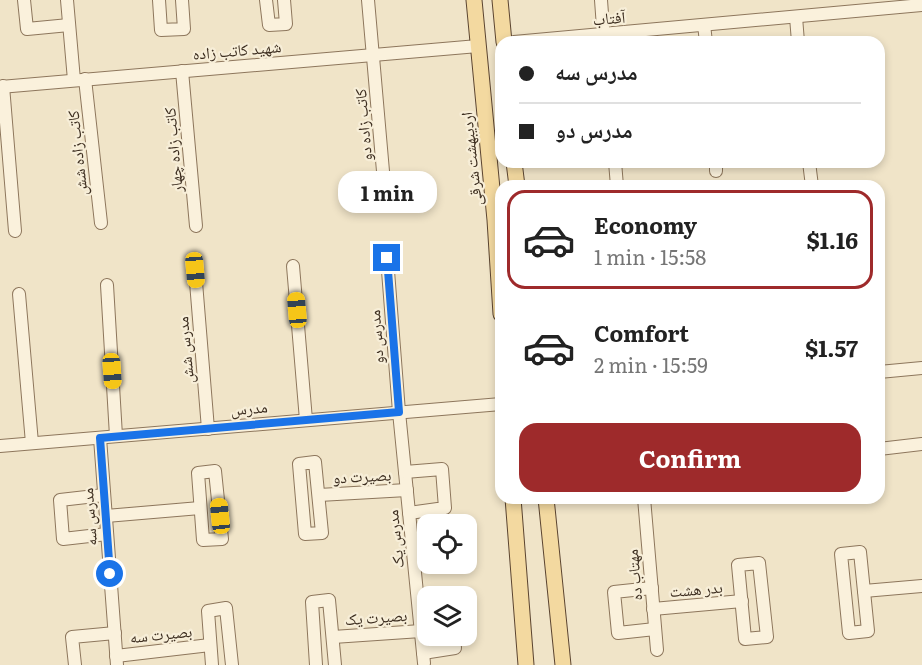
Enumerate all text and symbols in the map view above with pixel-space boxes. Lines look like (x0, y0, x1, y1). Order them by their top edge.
street label: آفتاب (592, 4, 627, 30)
street label: شهید کاتب زاده (192, 33, 282, 65)
text: مدرس سه (555, 54, 638, 87)
street label: کاتب زاده دو (347, 87, 377, 162)
street label: کاتب زاده چهار (156, 106, 188, 195)
street label: کاتب زاده شش (60, 109, 92, 197)
street label: اردیبهشت شرقی (453, 111, 487, 207)
text: مدرس دو (555, 112, 633, 145)
callout: 1 min (338, 171, 436, 213)
text: 1 min (361, 177, 414, 207)
text: Economy (594, 208, 697, 241)
icon: car (522, 213, 576, 267)
text: $1.16 (807, 223, 858, 256)
text: 1 min · 15:58 (594, 241, 706, 271)
route end (373, 244, 400, 271)
car (184, 251, 206, 289)
car (286, 291, 308, 329)
street label: مدرس دو (361, 309, 389, 365)
street label: مدرس شش (169, 316, 199, 385)
text: Comfort (594, 316, 689, 349)
icon: car (522, 321, 576, 375)
text: $1.57 (805, 331, 858, 364)
text: 2 min · 15:59 (594, 349, 708, 379)
car (102, 352, 122, 390)
street label: مدرس (229, 393, 269, 421)
button: Confirm (519, 423, 861, 492)
street label: بصیرت دو (332, 461, 392, 489)
street label: مدرس سه (74, 487, 102, 547)
car (209, 497, 231, 535)
street label: مدرس یک (379, 509, 409, 569)
map controls (417, 514, 477, 646)
button: locate (417, 514, 477, 574)
street label: مهتاب ده (619, 548, 647, 602)
route start (96, 560, 123, 587)
street label: بدر هشت (668, 574, 723, 602)
button: layers (417, 586, 477, 646)
street label: بصیرت یک (344, 602, 408, 630)
street label: بصیرت سه (129, 618, 193, 648)

